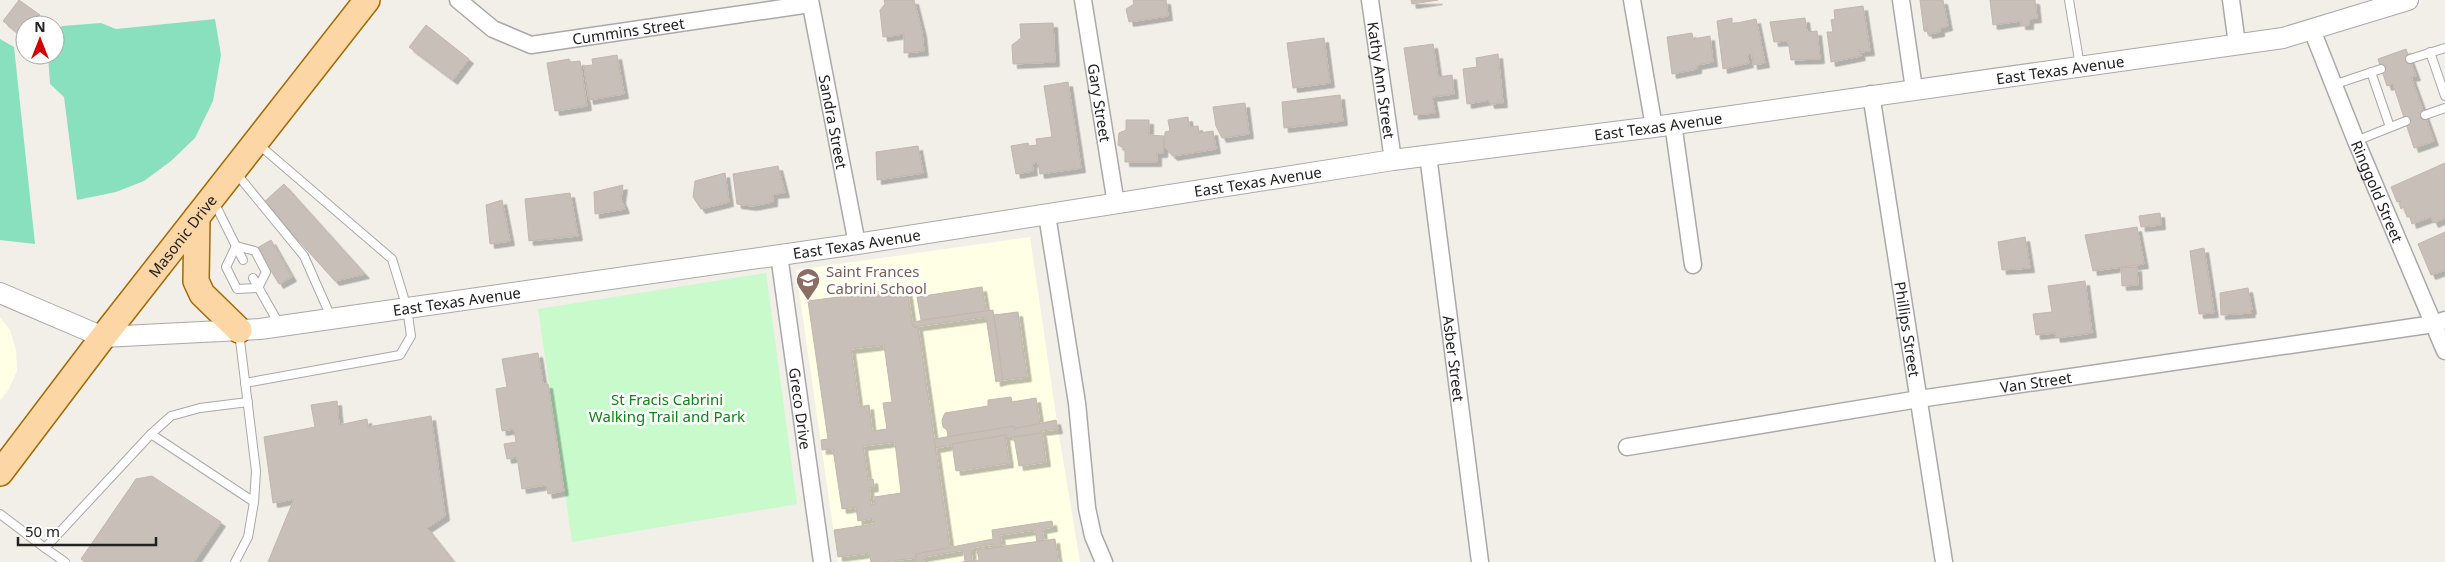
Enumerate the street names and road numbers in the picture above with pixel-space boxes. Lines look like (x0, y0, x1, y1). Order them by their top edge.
street label: Cummins Street (571, 13, 686, 49)
street label: Kathy Ann Street (1363, 20, 1400, 141)
street label: East Texas Avenue (1995, 51, 2125, 88)
street label: Gary Street (1083, 62, 1116, 144)
street label: Sandra Street (815, 73, 852, 171)
street label: East Texas Avenue (1593, 107, 1723, 144)
street label: Ringgold Street (2347, 137, 2408, 246)
street label: East Texas Avenue (1193, 161, 1323, 201)
street label: Masonic Drive (144, 191, 221, 281)
street label: East Texas Avenue (792, 224, 922, 263)
street label: Phillips Street (1890, 280, 1925, 379)
street label: East Texas Avenue (392, 282, 522, 320)
street label: Asber Street (1439, 314, 1469, 403)
street label: Greco Drive (785, 366, 816, 451)
street label: Van Street (1999, 367, 2074, 397)

